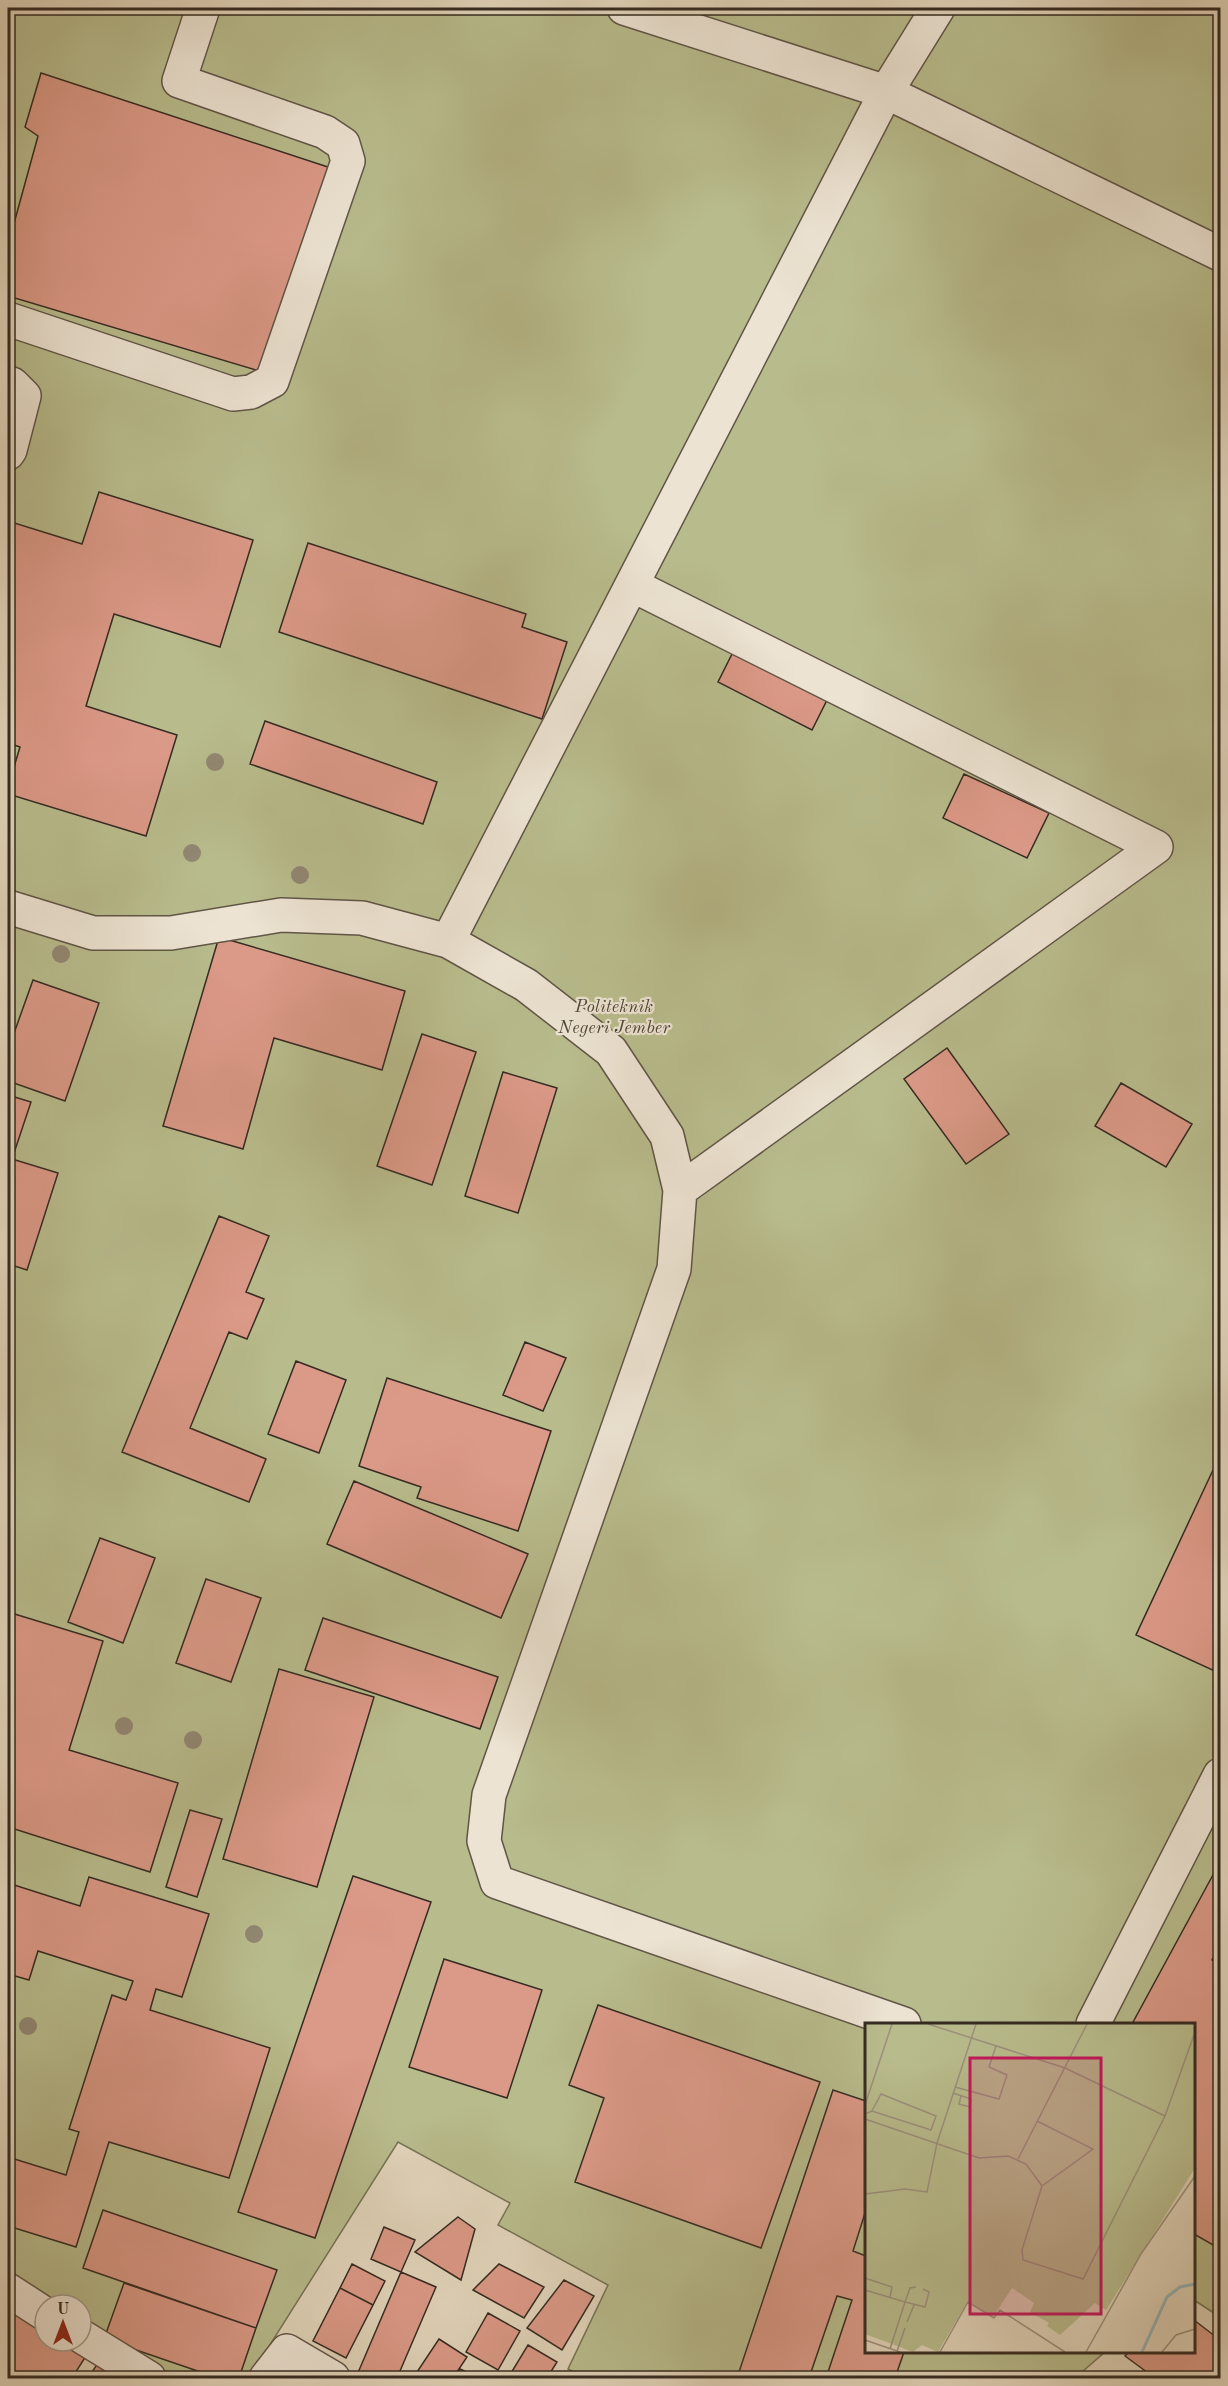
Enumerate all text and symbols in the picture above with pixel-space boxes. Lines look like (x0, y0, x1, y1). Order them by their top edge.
park label: Politeknik Negeri Jember (557, 998, 671, 1037)
inset map (865, 2023, 1195, 2353)
north arrow (33, 2293, 93, 2353)
text: U (57, 2302, 70, 2318)

